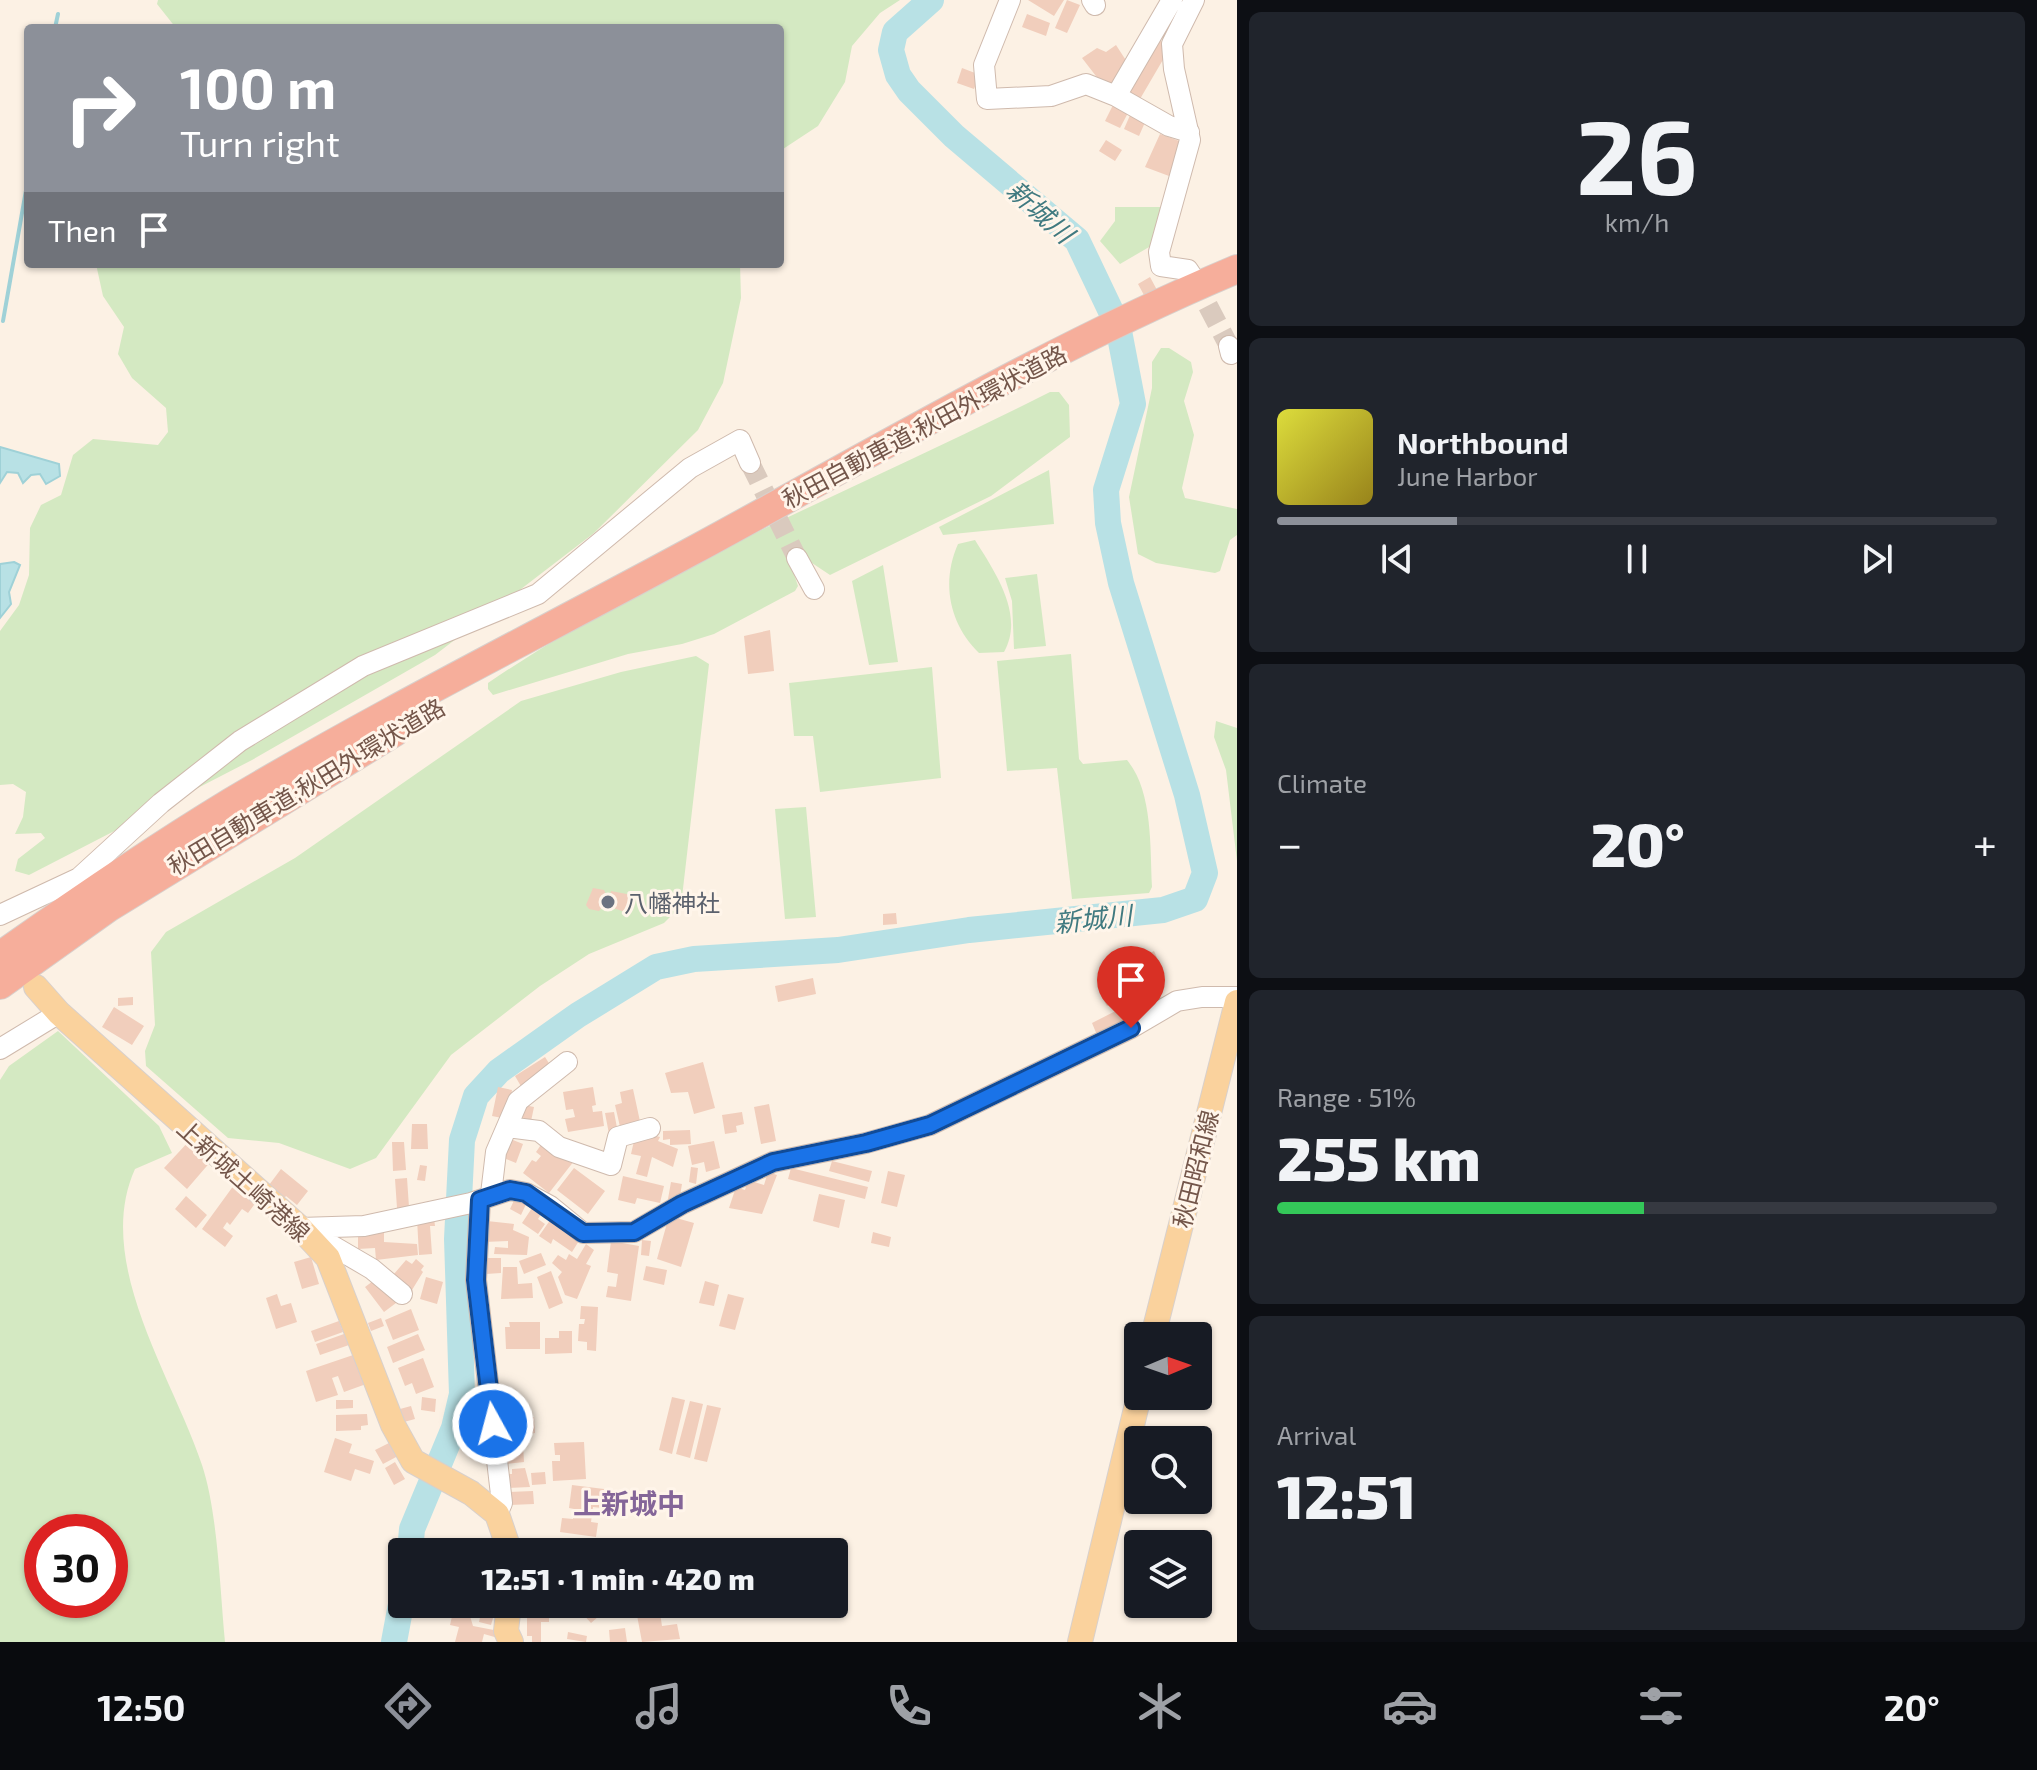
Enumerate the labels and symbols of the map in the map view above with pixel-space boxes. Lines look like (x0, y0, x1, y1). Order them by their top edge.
water label: 新城川 (1002, 173, 1083, 251)
street label: 秋田自動車道;秋田外環状道路 (777, 339, 1071, 513)
street label: 秋田自動車道;秋田外環状道路 (162, 692, 450, 880)
place label: 八幡神社 (624, 888, 720, 917)
marker: 八幡神社 (599, 893, 617, 911)
water label: 新城川 (1053, 898, 1136, 937)
pin (1097, 946, 1165, 1028)
street label: 秋田昭和線 (1166, 1107, 1224, 1231)
street label: 上新城土崎港線 (172, 1113, 316, 1247)
north arrow (1124, 1322, 1212, 1410)
position arrow (451, 1382, 535, 1466)
district label: 上新城中 (573, 1486, 685, 1520)
speed limit sign: 30 (24, 1514, 128, 1618)

